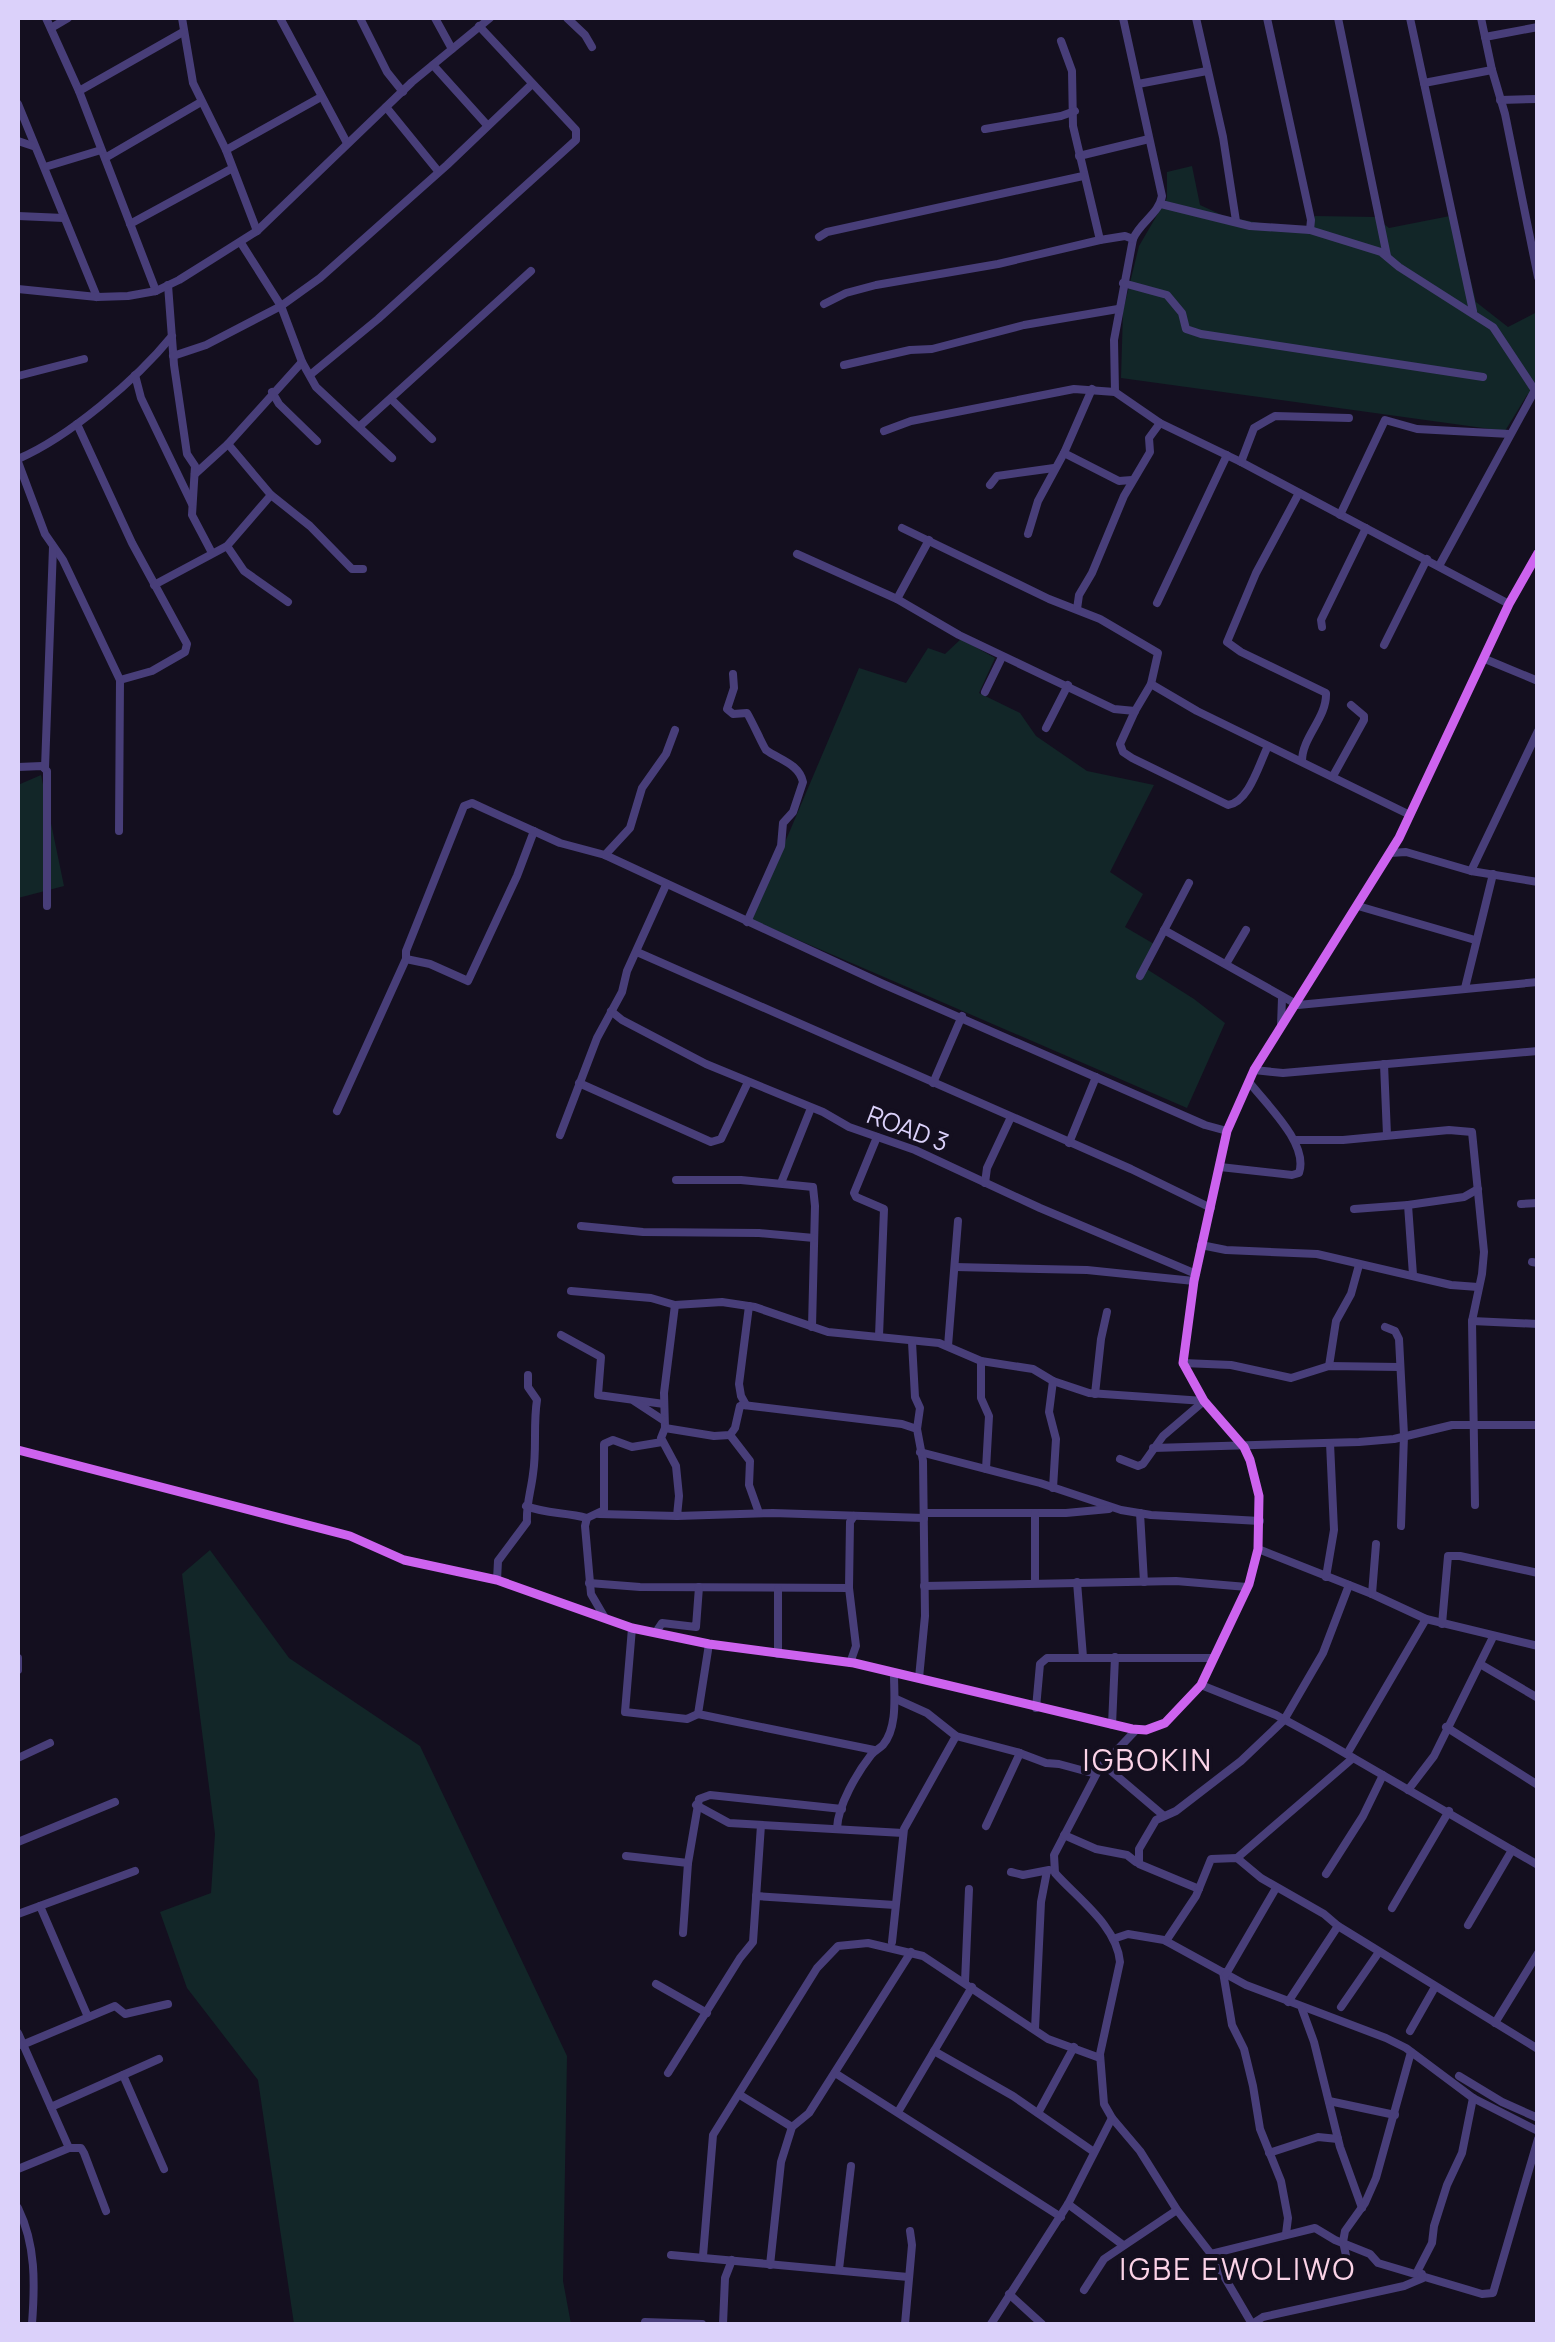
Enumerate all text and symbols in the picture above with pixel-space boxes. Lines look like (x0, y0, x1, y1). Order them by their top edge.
street label: ROAD 3 (862, 1096, 954, 1160)
district label: IGBOKIN (1082, 1739, 1214, 1780)
district label: IGBE EWOLIWO (1119, 2248, 1357, 2289)

